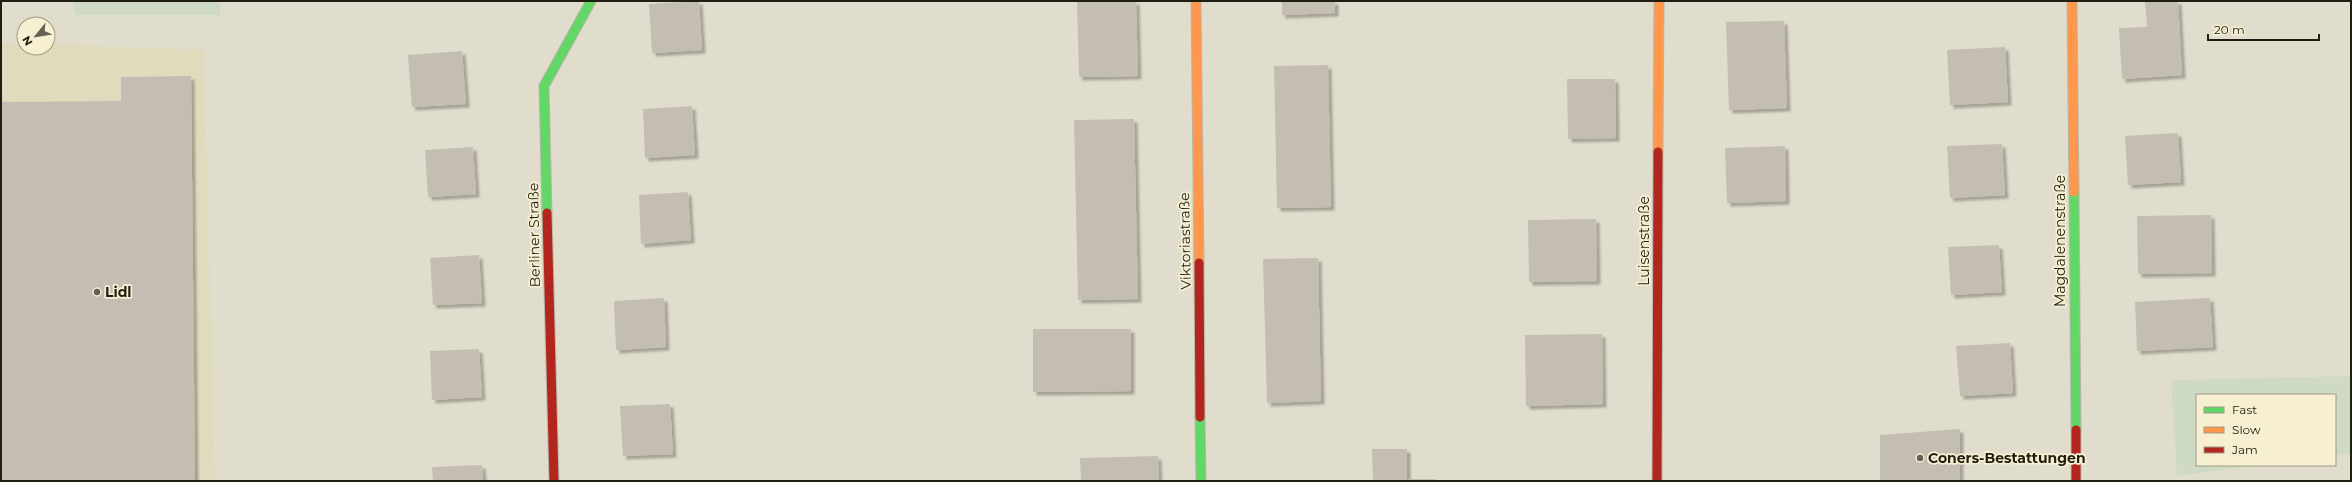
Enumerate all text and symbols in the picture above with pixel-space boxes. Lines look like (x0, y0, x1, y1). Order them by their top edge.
north arrow (16, 16, 56, 56)
scale bar (2208, 16, 2319, 42)
text: 20 m (2214, 22, 2245, 37)
text: N (19, 34, 36, 48)
street label: Magdalenenstraße (2051, 175, 2069, 307)
street label: Berliner Straße (524, 183, 544, 287)
street label: Viktoriastraße (1175, 192, 1195, 290)
street label: Luisenstraße (1635, 196, 1653, 286)
place label: Lidl (105, 283, 132, 301)
marker: Lidl (92, 287, 102, 297)
legend (2196, 394, 2336, 466)
text: Fast (2232, 402, 2257, 417)
text: Slow (2232, 422, 2261, 437)
text: Jam (2231, 442, 2258, 457)
place label: Coners-Bestattungen (1928, 449, 2086, 467)
marker: Coners-Bestattungen (1915, 453, 1925, 463)

